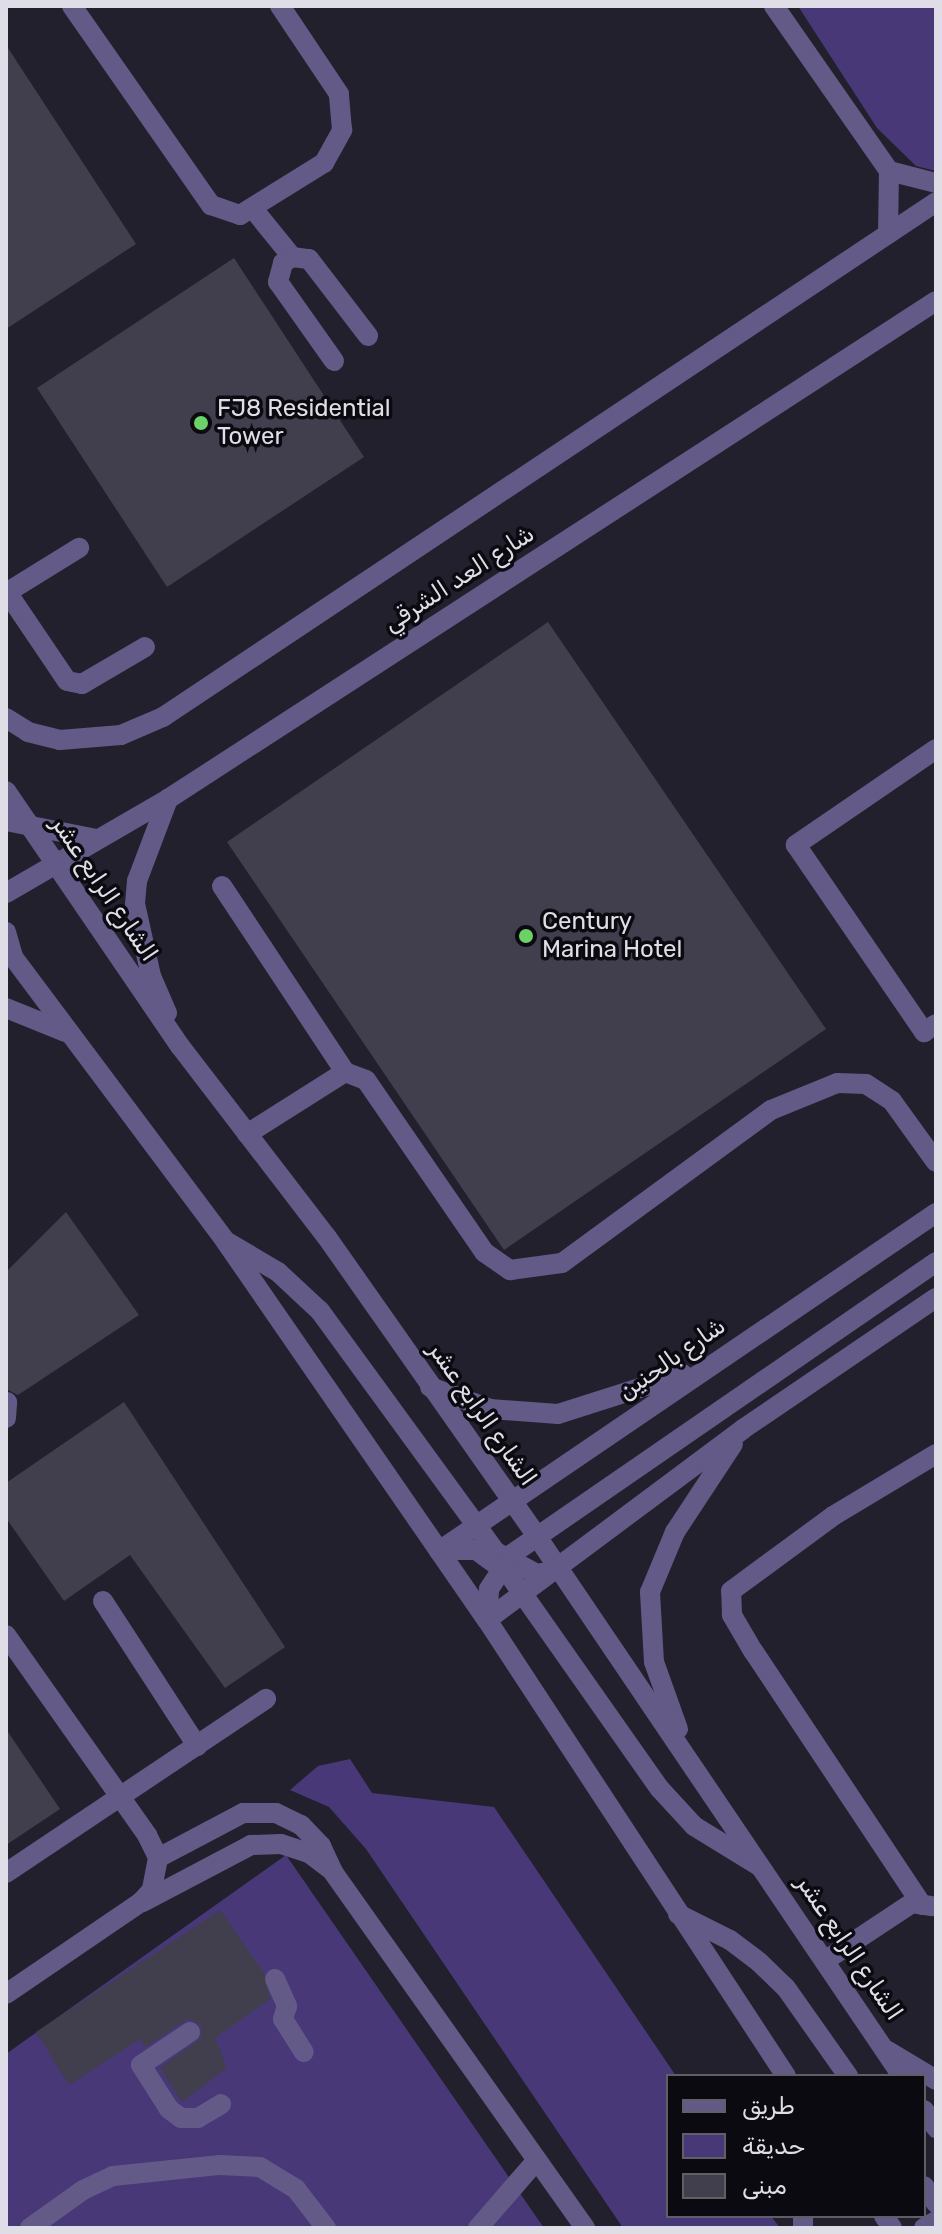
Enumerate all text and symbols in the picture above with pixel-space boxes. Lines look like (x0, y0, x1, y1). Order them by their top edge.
place label: FJ8 Residential Tower (217, 395, 391, 451)
marker: FJ8 Residential Tower (192, 414, 210, 432)
street label: شارع العد الشرقي (378, 520, 540, 638)
street label: الشارع الرابع عشر (45, 811, 163, 967)
place label: Century Marina Hotel (542, 908, 682, 964)
marker: Century Marina Hotel (517, 927, 535, 945)
street label: شارع بالحنين (613, 1312, 731, 1406)
street label: الشارع الرابع عشر (422, 1337, 542, 1491)
street label: الشارع الرابع عشر (790, 1870, 908, 2026)
legend (666, 2074, 926, 2218)
text: طريق (742, 2092, 795, 2120)
text: حديقة (742, 2132, 805, 2160)
text: مبنى (742, 2172, 787, 2200)

